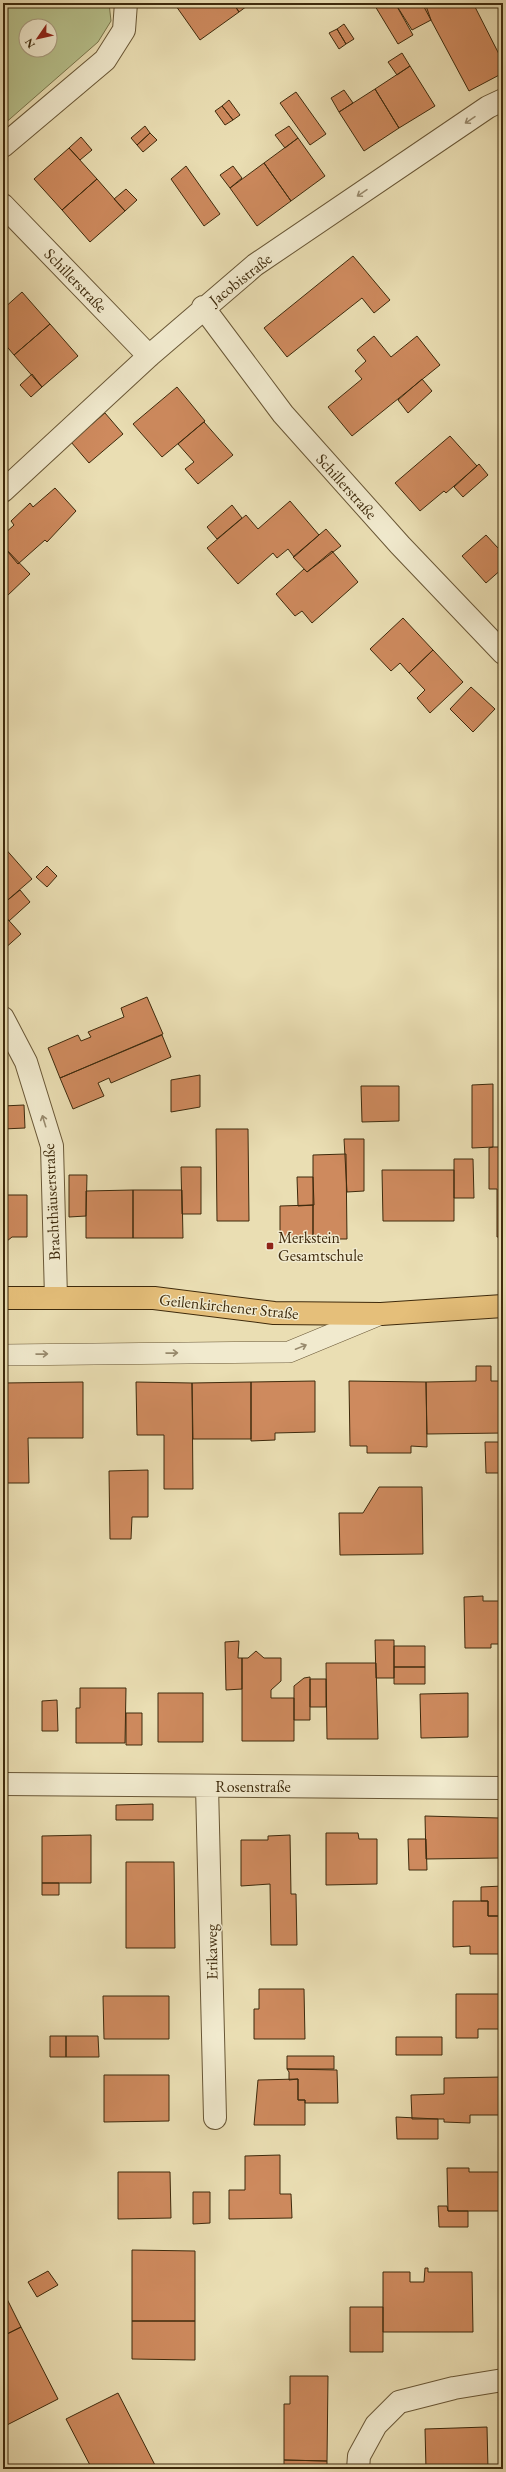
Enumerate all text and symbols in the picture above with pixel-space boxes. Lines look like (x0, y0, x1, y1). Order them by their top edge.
north arrow (18, 18, 58, 58)
text: N (21, 36, 38, 51)
one-way arrow (464, 116, 475, 124)
one-way arrow (357, 189, 368, 197)
street label: Schillerstraße (40, 244, 112, 317)
street label: Jacobistraße (203, 248, 276, 312)
street label: Schillerstraße (312, 449, 382, 524)
one-way arrow (40, 1114, 47, 1127)
street label: Brachthäuserstraße (38, 1143, 65, 1261)
place label: Merkstein Gesamtschule (278, 1227, 363, 1266)
marker: Merkstein Gesamtschule (265, 1241, 275, 1251)
street label: Geilenkirchener Straße (158, 1289, 300, 1324)
one-way arrow (295, 1342, 307, 1350)
one-way arrow (165, 1349, 178, 1357)
one-way arrow (35, 1350, 48, 1358)
street label: Rosenstraße (215, 1776, 291, 1797)
street label: Erikaweg (200, 1923, 222, 1980)

